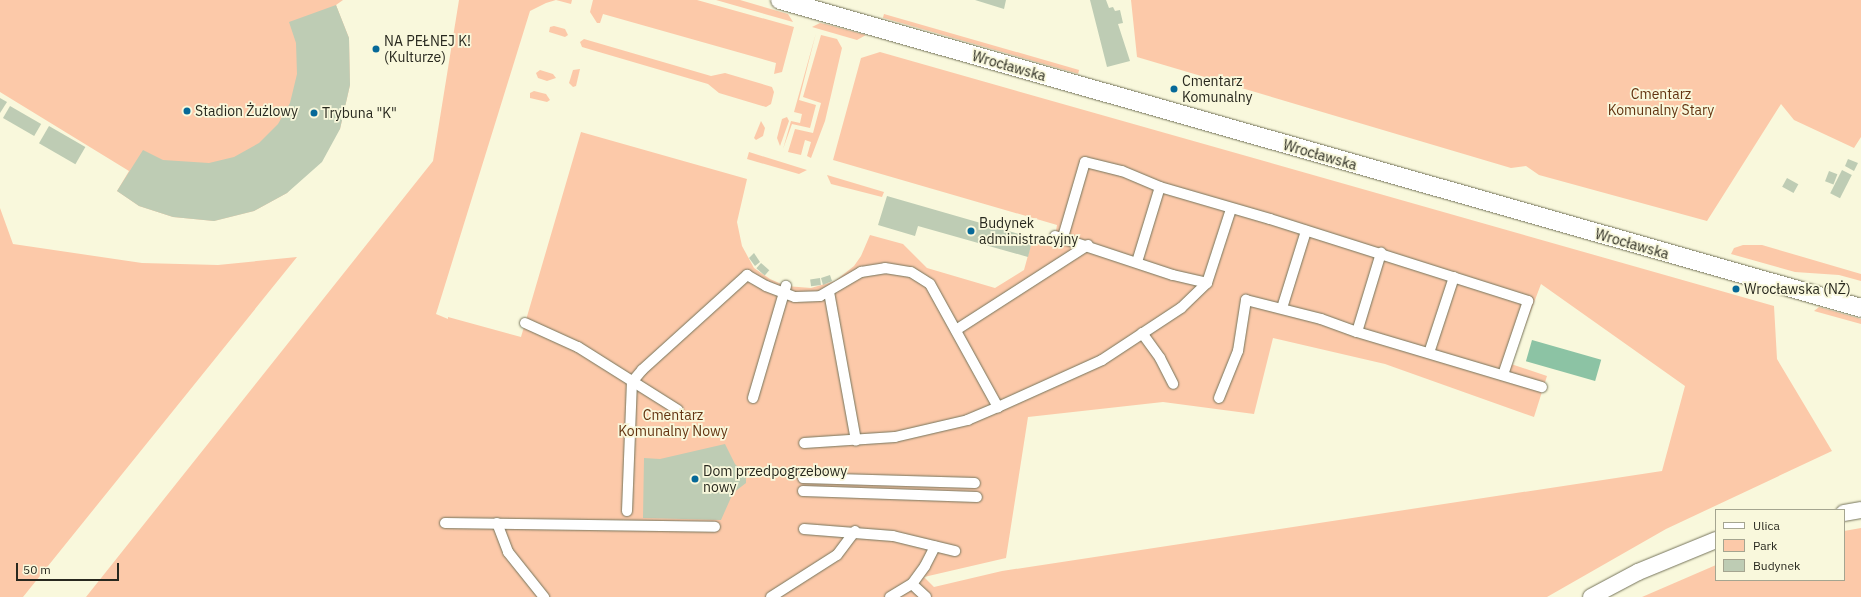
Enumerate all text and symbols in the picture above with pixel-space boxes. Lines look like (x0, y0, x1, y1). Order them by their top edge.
place label: NA PEŁNEJ K! (Kulturze) (384, 33, 471, 66)
marker: NA PEŁNEJ K! (Kulturze) (371, 44, 381, 54)
street label: Wrocławska (970, 47, 1048, 85)
place label: Cmentarz Komunalny (1182, 73, 1253, 106)
marker: Cmentarz Komunalny (1169, 84, 1179, 94)
park label: Cmentarz Komunalny Stary (1608, 86, 1714, 118)
place label: Stadion Żużlowy (195, 103, 298, 119)
place label: Trybuna "K" (322, 105, 397, 121)
marker: Stadion Żużlowy (182, 106, 192, 116)
marker: Trybuna "K" (309, 108, 319, 118)
street label: Wrocławska (1281, 136, 1359, 174)
place label: Budynek administracyjny (979, 215, 1078, 248)
street label: Wrocławska (1593, 225, 1671, 263)
marker: Budynek administracyjny (966, 226, 976, 236)
place label: Wrocławska (NŻ) (1744, 281, 1851, 297)
marker: Wrocławska (NŻ) (1731, 284, 1741, 294)
park label: Cmentarz Komunalny Nowy (618, 407, 728, 440)
place label: Dom przedpogrzebowy nowy (703, 463, 847, 496)
marker: Dom przedpogrzebowy nowy (690, 474, 700, 484)
legend (1715, 509, 1845, 581)
text: Ulica (1753, 518, 1780, 533)
text: Park (1753, 538, 1777, 553)
scale bar (18, 555, 121, 581)
text: Budynek (1753, 558, 1800, 573)
text: 50 m (23, 562, 51, 577)

